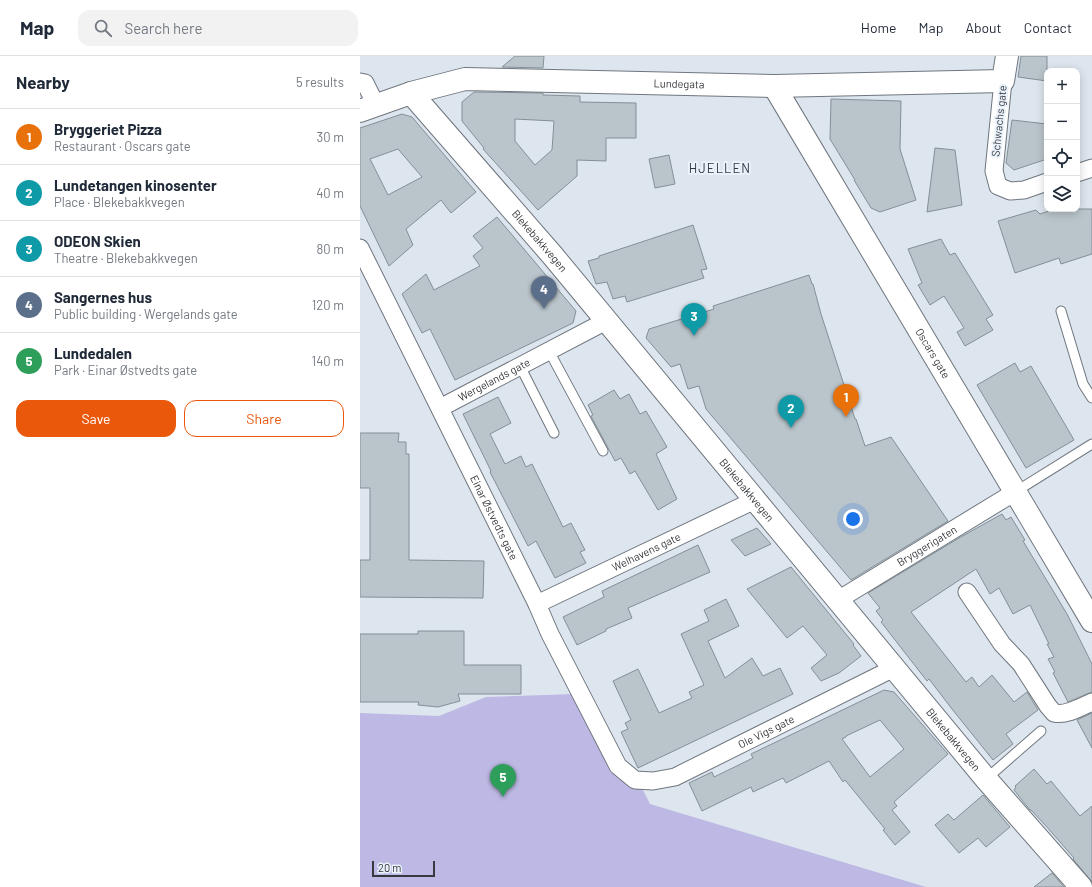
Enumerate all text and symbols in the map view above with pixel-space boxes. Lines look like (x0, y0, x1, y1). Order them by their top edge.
search box (78, 10, 358, 46)
text: Map (20, 16, 54, 39)
icon: search (92, 17, 114, 39)
text: Search here (124, 19, 202, 37)
text: Home (861, 19, 897, 36)
text: Map (919, 19, 943, 36)
text: About (965, 19, 1002, 36)
text: Contact (1024, 19, 1072, 36)
map controls (1044, 68, 1080, 212)
button: + (1044, 68, 1080, 104)
text: Nearby (16, 72, 70, 92)
text: 5 results (296, 74, 344, 90)
street label: Lundegata (653, 76, 705, 90)
street label: Schwachs gate (988, 84, 1009, 157)
button: − (1044, 104, 1080, 140)
text: Bryggeriet Pizza (54, 120, 162, 138)
text: 1 (27, 129, 31, 145)
text: 30 m (317, 129, 344, 145)
text: Restaurant · Oscars gate (54, 138, 191, 154)
button: locate (1044, 140, 1080, 176)
district label: HJELLEN (689, 160, 751, 176)
text: Lundetangen kinosenter (54, 176, 217, 194)
button: layers (1044, 176, 1080, 212)
text: 2 (25, 185, 33, 201)
text: 40 m (316, 185, 344, 201)
text: Place · Blekebakkvegen (54, 194, 185, 210)
street label: Blekebakkvegen (510, 207, 570, 274)
text: ODEON Skien (54, 232, 141, 250)
text: 3 (25, 241, 33, 257)
text: 80 m (317, 241, 344, 257)
text: Theatre · Blekebakkvegen (54, 250, 198, 266)
pin: 4 (531, 276, 557, 309)
text: Sangernes hus (54, 288, 152, 306)
text: 4 (25, 297, 33, 313)
text: 120 m (312, 297, 344, 313)
pin: 3 (681, 303, 707, 336)
text: Public building · Wergelands gate (54, 306, 238, 322)
street label: Oscars gate (913, 326, 953, 381)
text: Lundedalen (54, 344, 132, 362)
text: 5 (25, 353, 33, 369)
text: 140 m (312, 353, 344, 369)
street label: Wergelands gate (456, 355, 532, 403)
text: Park · Einar Østvedts gate (54, 362, 197, 378)
pin: 1 (833, 384, 859, 417)
pin: 2 (778, 395, 804, 428)
button: Save (16, 400, 176, 437)
button: Share (184, 400, 344, 437)
street label: Blekebakkvegen (717, 456, 777, 524)
street label: Einar Østvedts gate (468, 473, 521, 562)
your location (843, 509, 863, 529)
street label: Bryggerigaten (894, 522, 959, 569)
street label: Welhavens gate (610, 529, 683, 573)
street label: Blekebakkvegen (924, 705, 984, 773)
street label: Ole Vigs gate (736, 712, 796, 751)
pin: 5 (490, 764, 516, 797)
scale bar (372, 859, 435, 878)
text: 20 m (378, 861, 401, 874)

